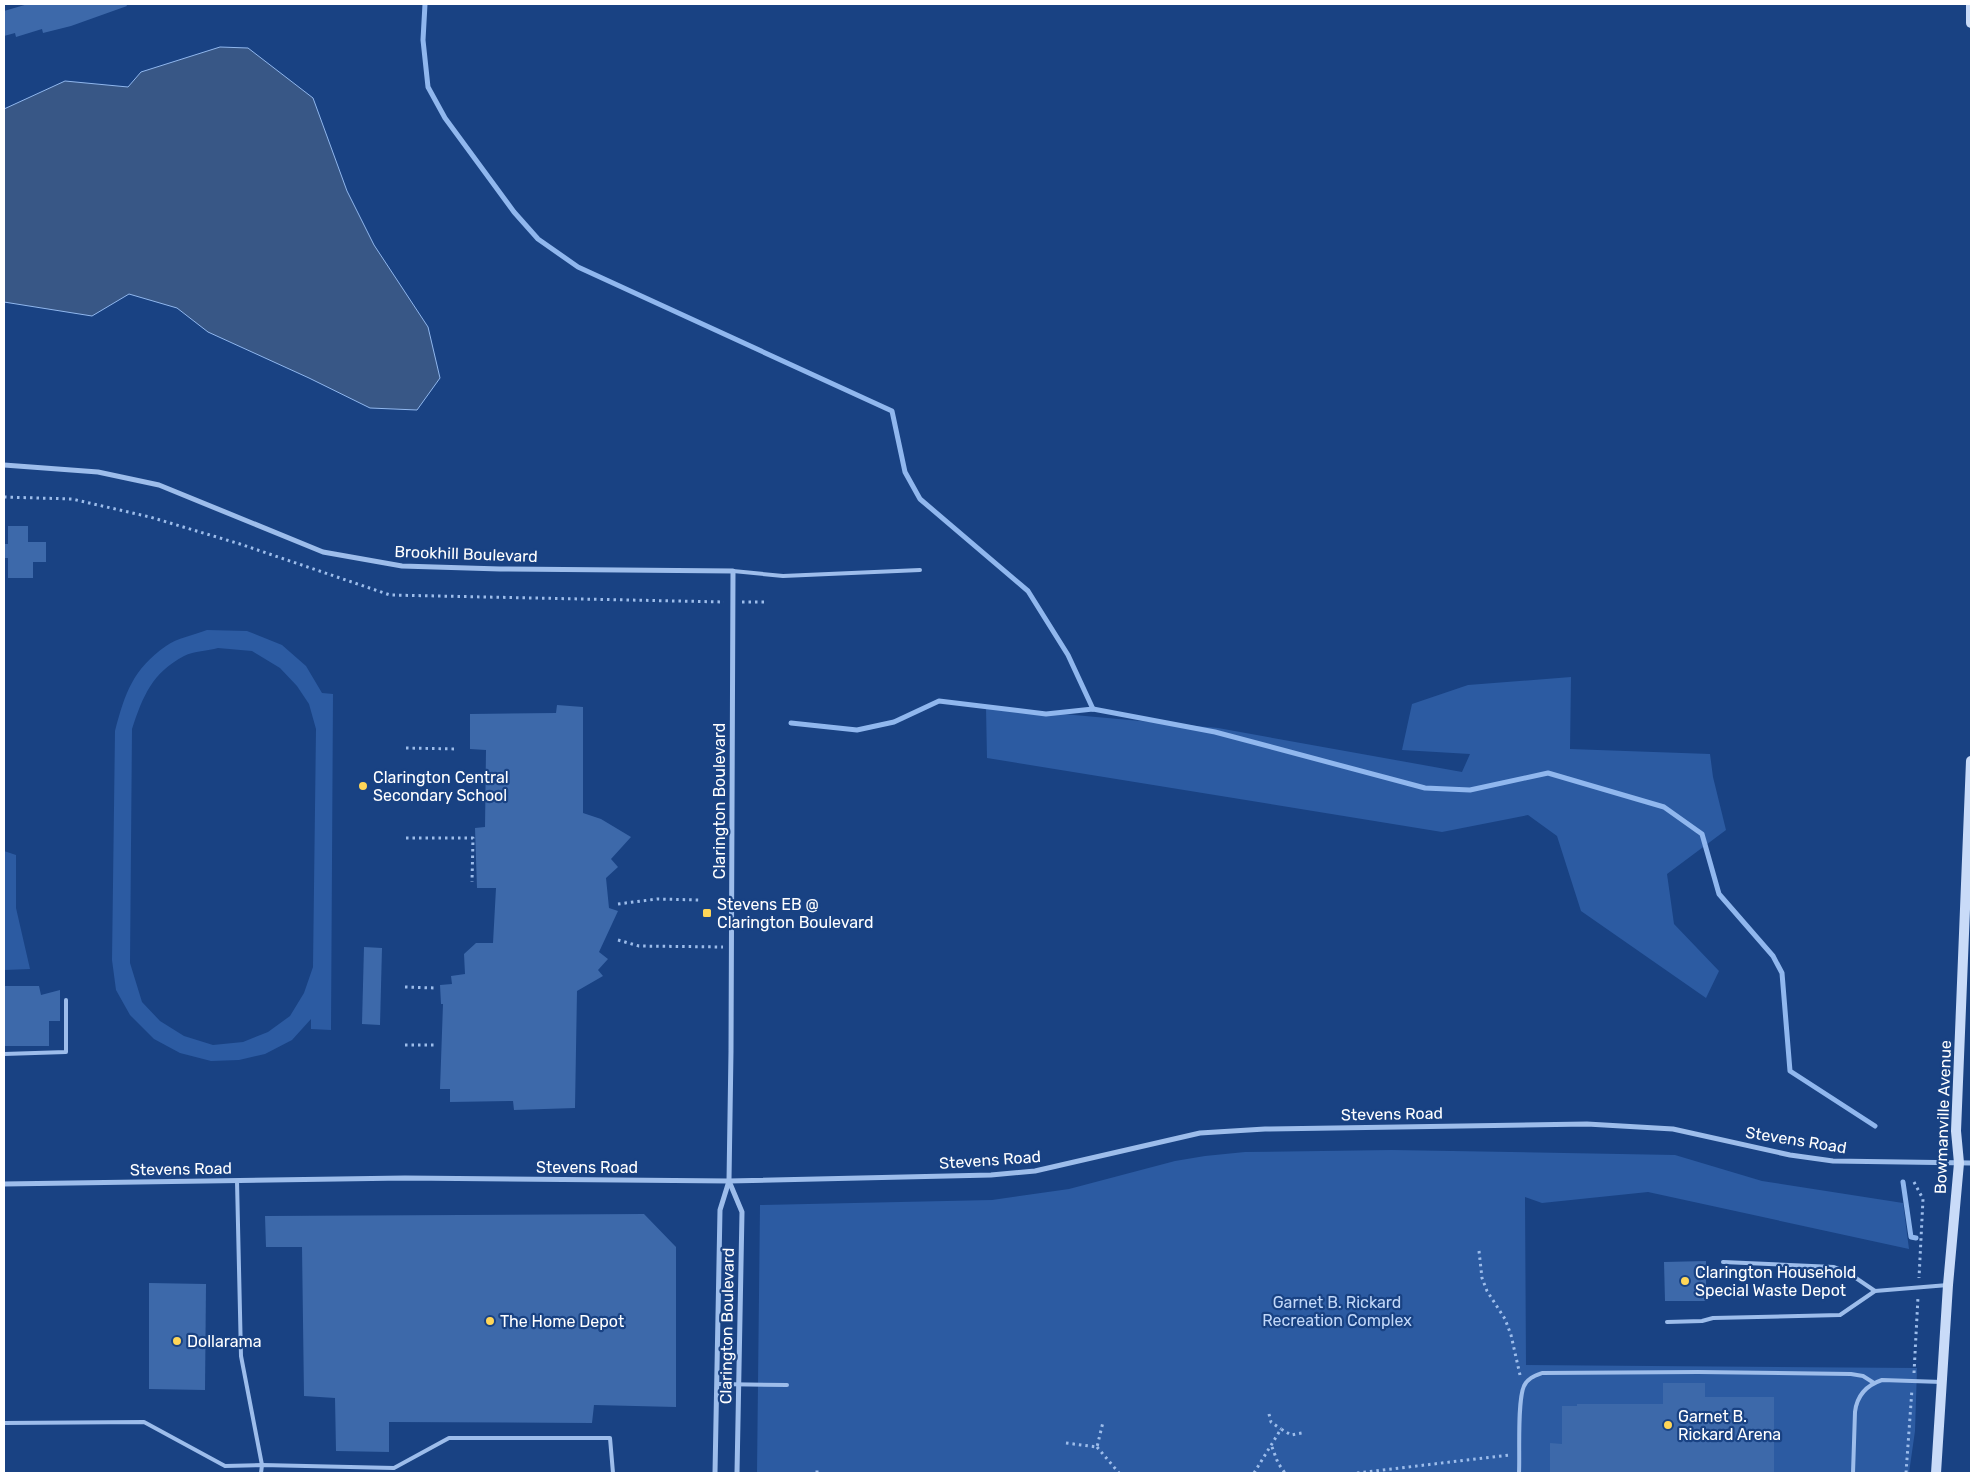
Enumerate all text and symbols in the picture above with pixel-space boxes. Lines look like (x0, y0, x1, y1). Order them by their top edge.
street label: Brookhill Boulevard (394, 542, 538, 566)
street label: Clarington Boulevard (710, 723, 729, 879)
place label: Clarington Central Secondary School (373, 768, 509, 805)
marker: Clarington Central Secondary School (357, 780, 369, 792)
place label: Stevens EB @ Clarington Boulevard (717, 895, 874, 932)
marker: Stevens EB @ Clarington Boulevard (701, 907, 713, 919)
street label: Bowmanville Avenue (1931, 1040, 1955, 1194)
street label: Stevens Road (1341, 1104, 1443, 1124)
street label: Stevens Road (1744, 1123, 1848, 1157)
street label: Stevens Road (938, 1147, 1042, 1173)
street label: Stevens Road (536, 1158, 638, 1177)
street label: Stevens Road (130, 1159, 232, 1179)
street label: Clarington Boulevard (716, 1248, 738, 1404)
place label: Clarington Household Special Waste Depot (1695, 1263, 1856, 1300)
marker: Clarington Household Special Waste Depot (1679, 1275, 1691, 1287)
park label: Garnet B. Rickard Recreation Complex (1262, 1293, 1412, 1330)
place label: The Home Depot (500, 1312, 624, 1331)
marker: The Home Depot (484, 1315, 496, 1327)
place label: Dollarama (187, 1332, 262, 1351)
marker: Dollarama (171, 1335, 183, 1347)
place label: Garnet B. Rickard Arena (1678, 1407, 1781, 1444)
marker: Garnet B. Rickard Arena (1662, 1419, 1674, 1431)

